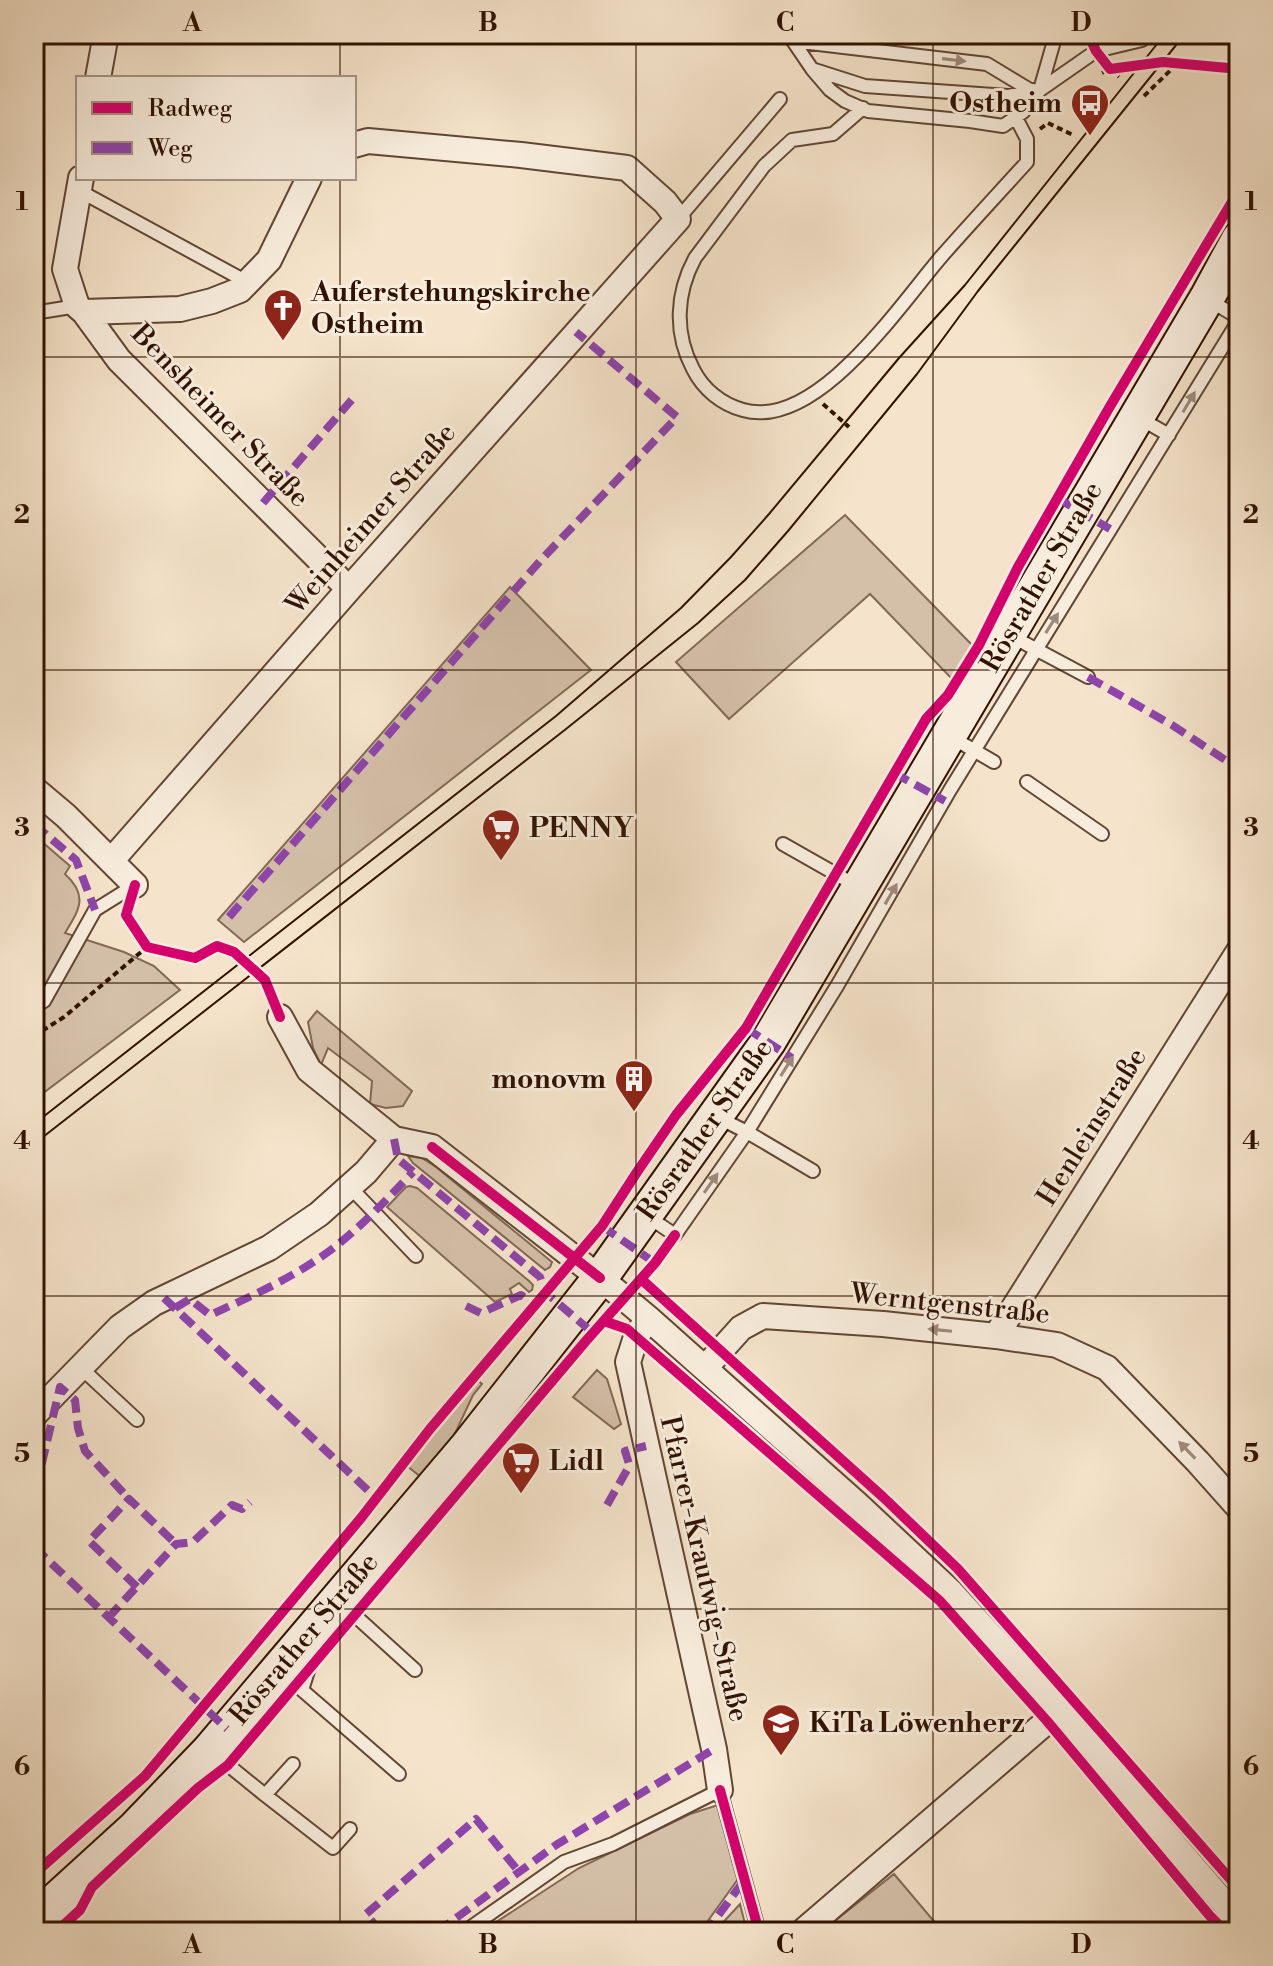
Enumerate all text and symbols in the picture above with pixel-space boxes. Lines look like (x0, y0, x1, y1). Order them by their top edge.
text: A (182, 7, 202, 39)
text: B (478, 7, 498, 39)
text: C (776, 7, 794, 39)
text: D (1071, 7, 1091, 39)
one-way arrow (942, 54, 967, 67)
legend (76, 76, 356, 180)
bus stop icon: Ostheim (1069, 82, 1111, 137)
place label: Ostheim (949, 86, 1063, 121)
text: Radweg (148, 94, 233, 124)
text: Weg (147, 134, 193, 164)
text: 1 (16, 186, 29, 218)
text: 1 (1245, 186, 1258, 218)
place label: Auferstehungskirche Ostheim (310, 275, 590, 342)
church icon: Auferstehungskirche Ostheim (262, 287, 304, 342)
street label: Bensheimer Straße (123, 316, 316, 515)
one-way arrow (1182, 391, 1196, 413)
street label: Weinheimer Straße (278, 416, 464, 623)
street label: Rösrather Straße (973, 475, 1111, 679)
text: 2 (14, 499, 30, 531)
text: 2 (1243, 499, 1259, 531)
one-way arrow (1045, 612, 1059, 634)
supermarket icon: PENNY (480, 807, 522, 862)
place label: PENNY (529, 811, 634, 846)
text: 3 (14, 812, 30, 844)
text: 3 (1243, 812, 1259, 844)
one-way arrow (884, 883, 898, 905)
street label: Rösrather Straße (629, 1032, 781, 1228)
street label: Henleinstraße (1029, 1041, 1155, 1213)
one-way arrow (780, 1055, 794, 1077)
building icon: monovm (613, 1058, 655, 1113)
place label: monovm (492, 1062, 607, 1097)
text: 4 (13, 1125, 31, 1157)
text: 4 (1242, 1125, 1260, 1157)
one-way arrow (703, 1173, 718, 1194)
street label: Werntgenstraße (848, 1276, 1051, 1332)
one-way arrow (927, 1323, 952, 1336)
street label: Pfarrer-Krautwig-Straße (652, 1413, 756, 1725)
text: 5 (14, 1438, 30, 1470)
text: 5 (1243, 1438, 1259, 1470)
supermarket icon: Lidl (500, 1440, 542, 1495)
one-way arrow (1178, 1441, 1197, 1460)
place label: Lidl (549, 1444, 604, 1479)
street label: Rösrather Straße (222, 1546, 386, 1732)
school or university icon: KiTa Löwenherz (760, 1702, 802, 1757)
place label: KiTa Löwenherz (809, 1706, 1025, 1741)
text: 6 (14, 1751, 30, 1783)
text: 6 (1243, 1751, 1259, 1783)
text: A (182, 1929, 202, 1961)
text: B (478, 1929, 498, 1961)
text: C (776, 1929, 794, 1961)
text: D (1071, 1929, 1091, 1961)

